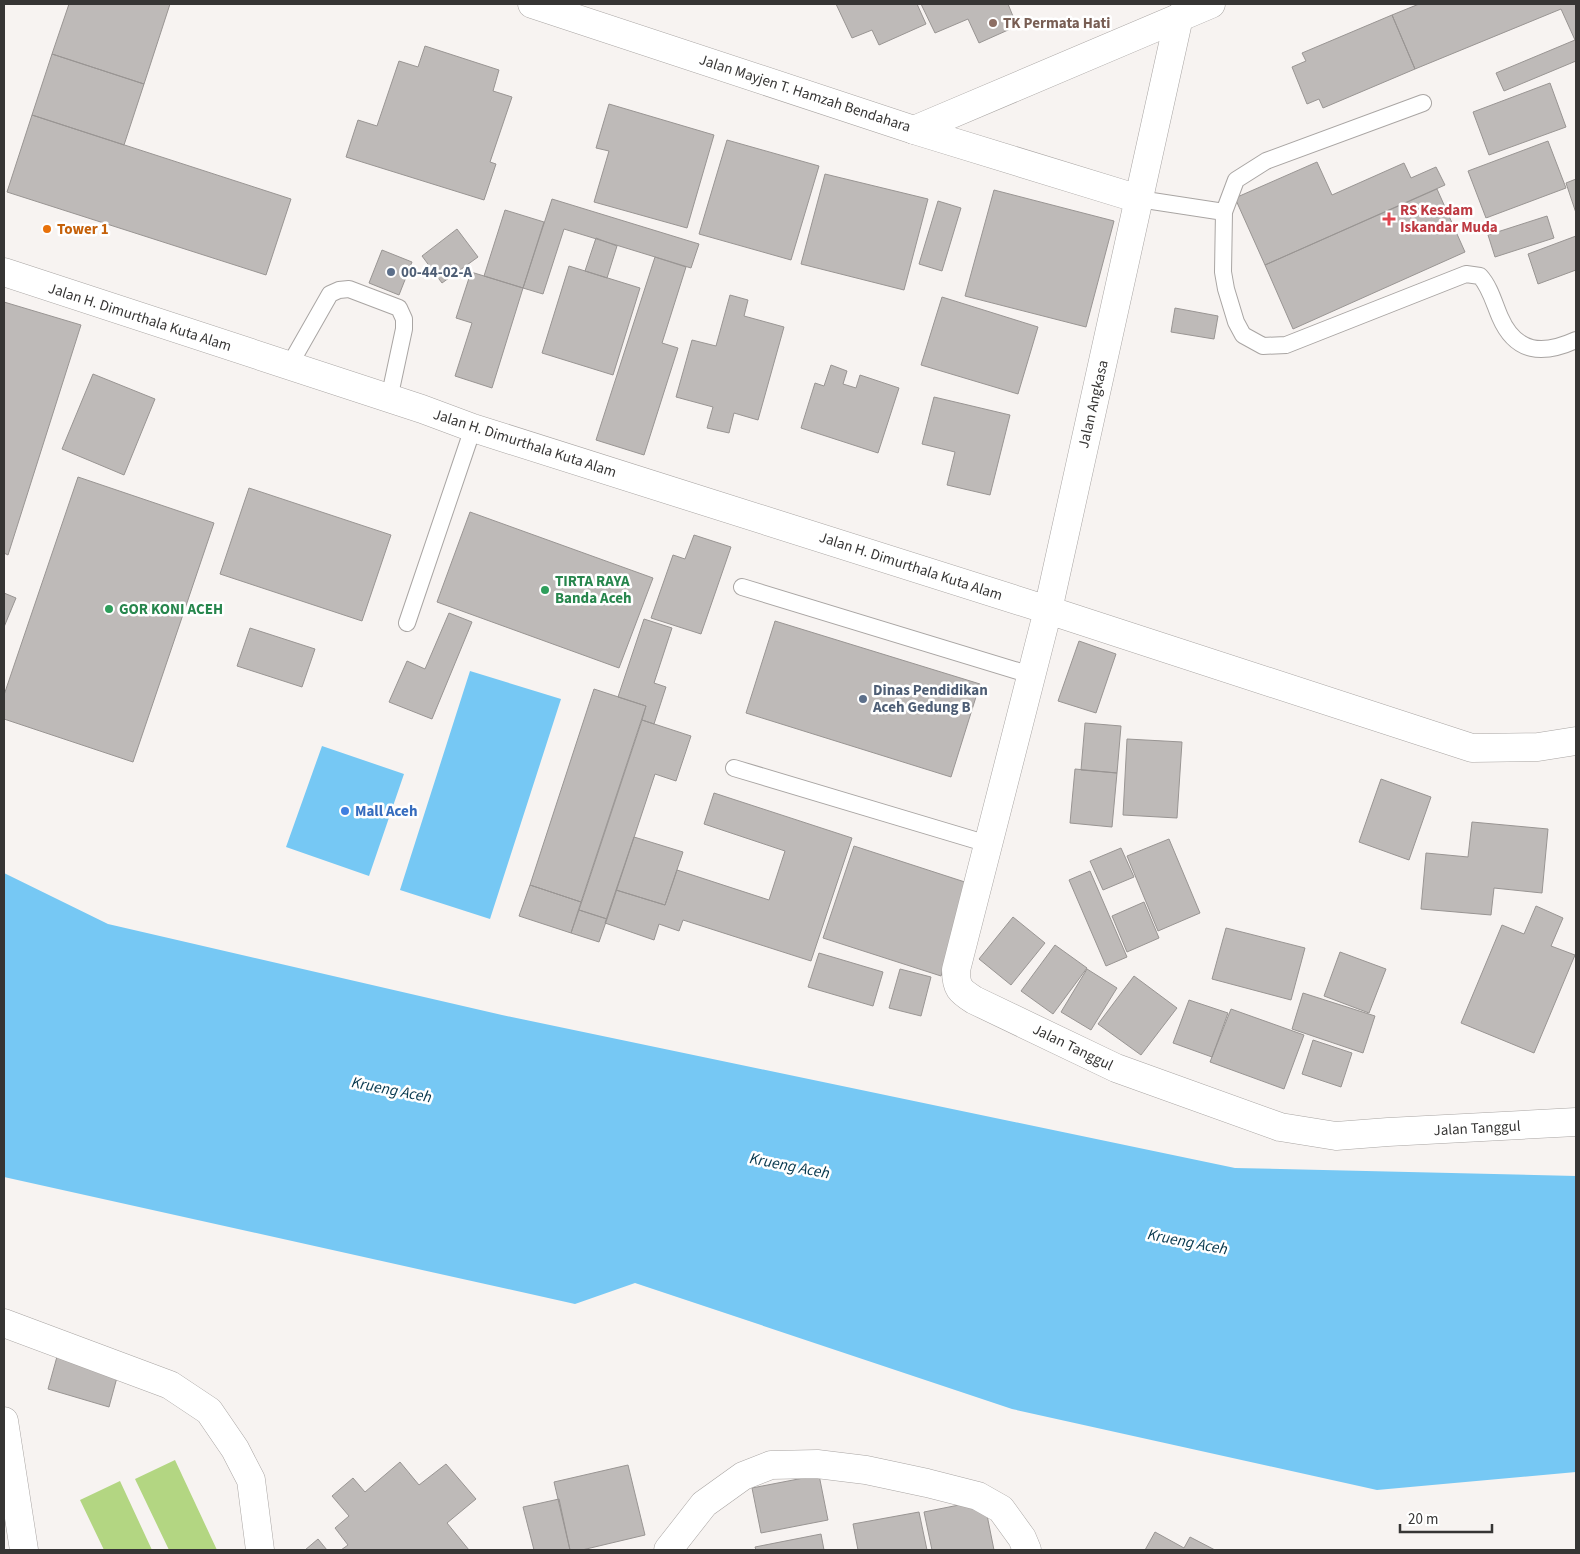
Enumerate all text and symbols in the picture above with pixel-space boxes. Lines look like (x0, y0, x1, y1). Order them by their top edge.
place label: TK Permata Hati (1003, 13, 1110, 34)
marker: TK Permata Hati (987, 17, 999, 29)
street label: Jalan Mayjen T. Hamzah Bendahara (696, 49, 913, 138)
place label: RS Kesdam Iskandar Muda (1400, 200, 1498, 238)
marker: RS Kesdam Iskandar Muda (1382, 212, 1396, 226)
place label: Tower 1 (57, 219, 109, 240)
marker: Tower 1 (41, 223, 53, 235)
place label: 00-44-02-A (401, 262, 472, 283)
marker: 00-44-02-A (385, 266, 397, 278)
street label: Jalan H. Dimurthala Kuta Alam (45, 278, 234, 357)
street label: Jalan Angkasa (1073, 358, 1114, 450)
street label: Jalan H. Dimurthala Kuta Alam (430, 404, 619, 483)
street label: Jalan H. Dimurthala Kuta Alam (816, 527, 1005, 606)
place label: TIRTA RAYA Banda Aceh (555, 571, 632, 609)
marker: TIRTA RAYA Banda Aceh (539, 584, 551, 596)
place label: GOR KONI ACEH (119, 599, 223, 620)
marker: GOR KONI ACEH (103, 603, 115, 615)
place label: Dinas Pendidikan Aceh Gedung B (872, 680, 988, 718)
marker: Dinas Pendidikan Aceh Gedung B (857, 693, 869, 705)
place label: Mall Aceh (355, 801, 417, 822)
marker: Mall Aceh (339, 805, 351, 817)
street label: Jalan Tanggul (1029, 1019, 1117, 1076)
water label: Krueng Aceh (350, 1071, 434, 1109)
street label: Jalan Tanggul (1433, 1116, 1521, 1141)
water label: Krueng Aceh (748, 1147, 832, 1185)
water label: Krueng Aceh (1146, 1223, 1230, 1261)
scale bar (1400, 1502, 1492, 1534)
text: 20 m (1408, 1509, 1438, 1530)

